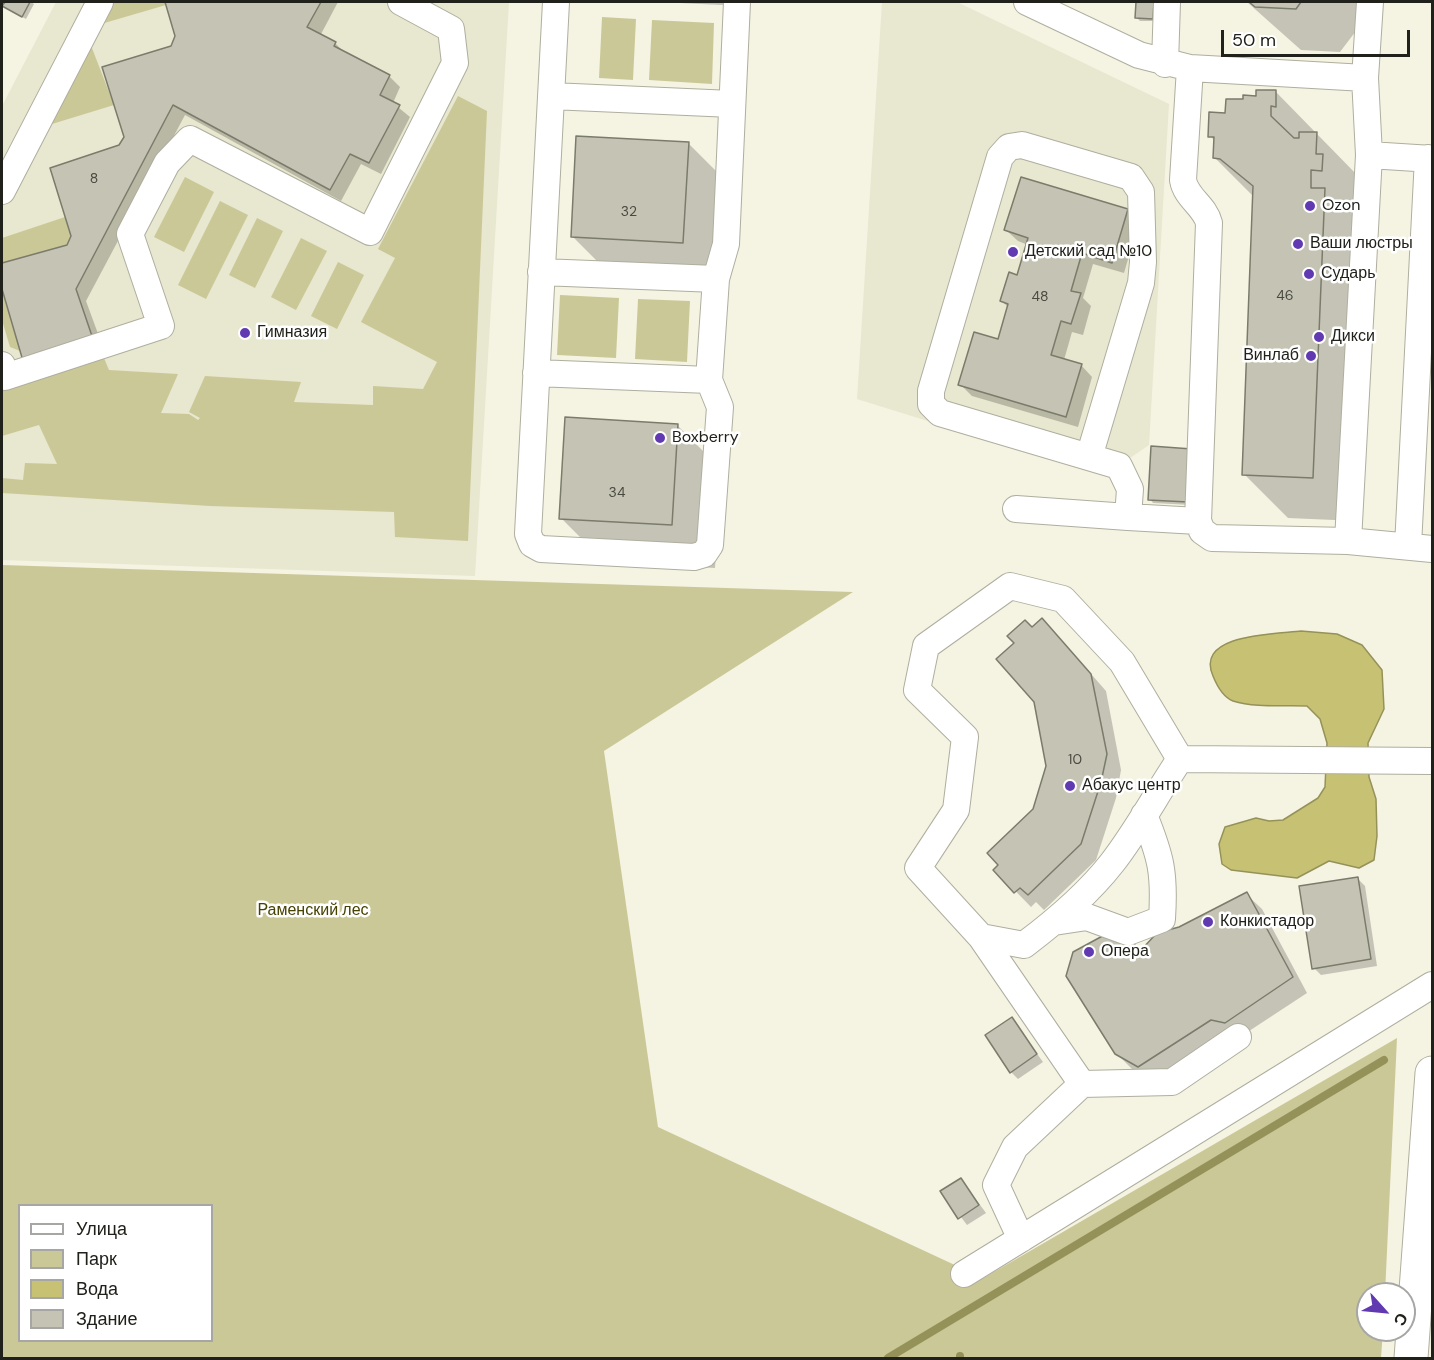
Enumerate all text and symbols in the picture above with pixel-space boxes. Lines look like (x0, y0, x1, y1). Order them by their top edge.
scale bar (1224, 18, 1413, 56)
text: 50 m (1232, 28, 1276, 52)
house number: 8 (90, 171, 98, 187)
place label: Ozon (1322, 196, 1360, 216)
marker: Ozon (1303, 199, 1317, 213)
house number: 32 (621, 204, 637, 220)
place label: Ваши люстры (1310, 234, 1413, 254)
marker: Ваши люстры (1291, 237, 1305, 251)
place label: Детский сад №10 (1025, 242, 1152, 262)
marker: Детский сад №10 (1006, 245, 1020, 259)
place label: Сударь (1321, 264, 1375, 284)
marker: Сударь (1302, 267, 1316, 281)
house number: 46 (1276, 288, 1294, 304)
house number: 48 (1031, 289, 1049, 305)
place label: Гимназия (257, 323, 327, 343)
marker: Гимназия (238, 326, 252, 340)
place label: Дикси (1331, 327, 1375, 347)
marker: Дикси (1312, 330, 1326, 344)
place label: Винлаб (1243, 346, 1299, 366)
marker: Винлаб (1304, 349, 1318, 363)
place label: Boxberry (672, 428, 739, 448)
marker: Boxberry (653, 431, 667, 445)
house number: 34 (609, 485, 625, 501)
house number: 10 (1068, 752, 1082, 768)
place label: Абакус центр (1082, 776, 1181, 796)
marker: Абакус центр (1063, 779, 1077, 793)
park label: Раменский лес (257, 901, 369, 921)
place label: Конкистадор (1220, 912, 1314, 932)
marker: Конкистадор (1201, 915, 1215, 929)
place label: Опера (1101, 942, 1149, 962)
marker: Опера (1082, 945, 1096, 959)
legend (18, 1204, 213, 1342)
text: Улица (76, 1217, 127, 1241)
text: Парк (76, 1247, 117, 1271)
text: Вода (76, 1277, 118, 1301)
north arrow (1356, 1282, 1416, 1342)
text: Здание (76, 1307, 137, 1331)
text: С (1389, 1310, 1413, 1329)

